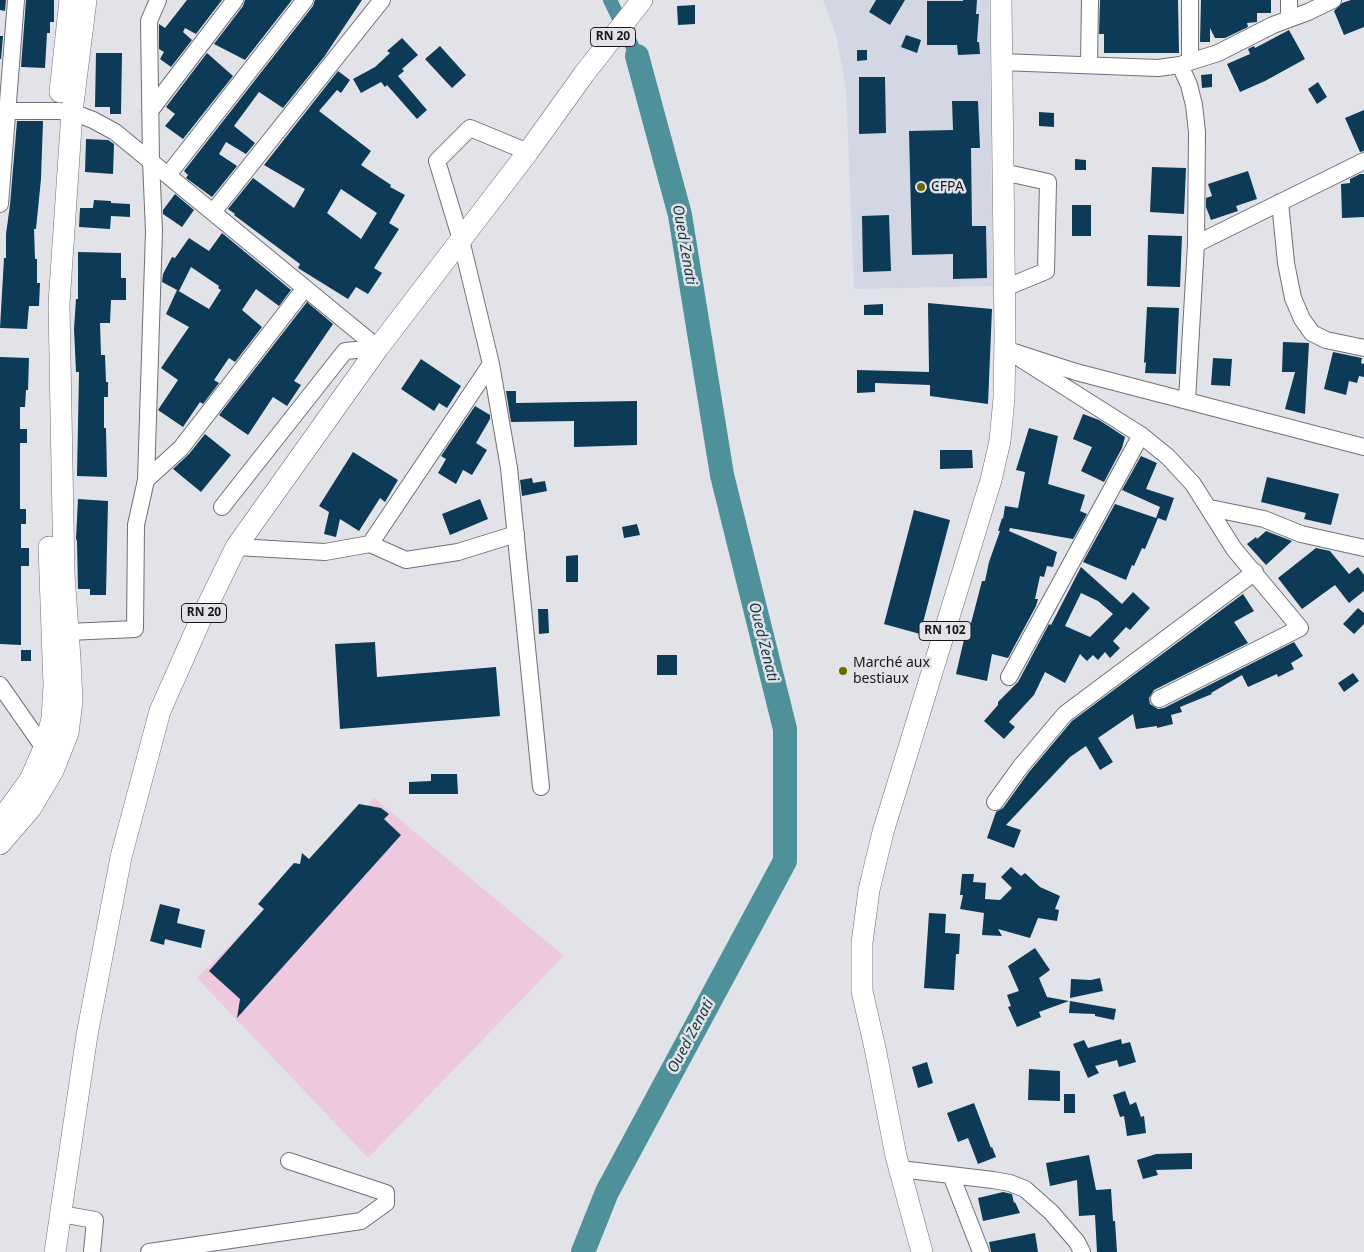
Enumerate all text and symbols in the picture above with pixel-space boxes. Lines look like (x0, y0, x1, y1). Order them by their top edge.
road number: RN 20 (590, 28, 636, 46)
place label: CFPA (931, 179, 964, 195)
marker: CFPA (915, 181, 927, 193)
water label: Oued Zenati (668, 204, 700, 286)
water label: Oued Zenati (744, 600, 782, 684)
road number: RN 20 (182, 604, 226, 622)
road number: RN 102 (919, 622, 971, 640)
place label: Marché aux bestiaux (853, 655, 930, 688)
marker: Marché aux bestiaux (837, 665, 849, 677)
water label: Oued Zenati (664, 996, 718, 1076)

